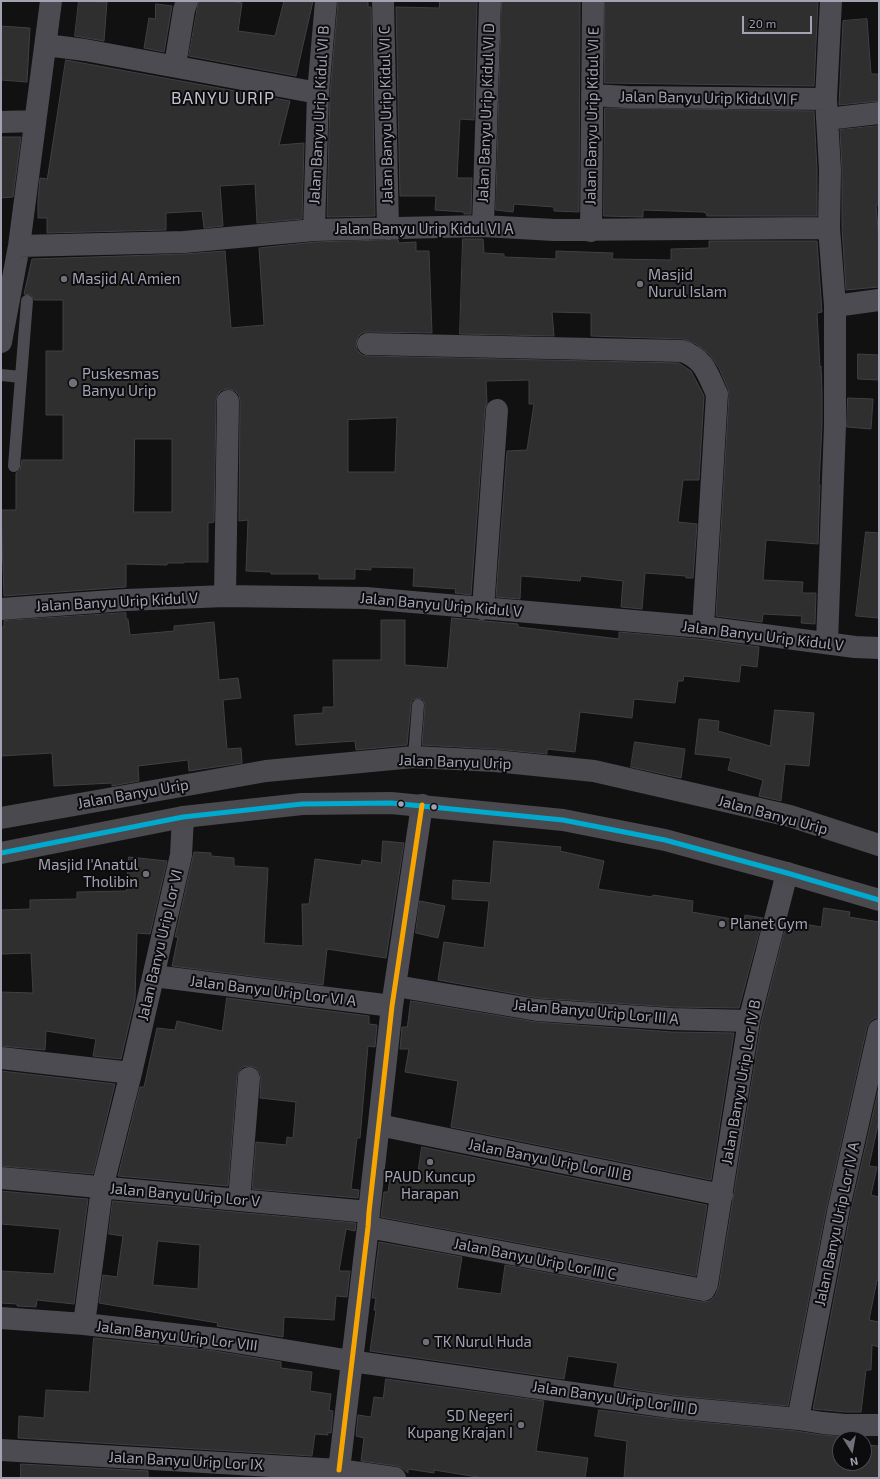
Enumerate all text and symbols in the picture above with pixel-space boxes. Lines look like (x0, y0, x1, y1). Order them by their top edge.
scale bar (744, 8, 814, 34)
text: 20 m (749, 16, 776, 30)
street label: Jalan Banyu Urip Kidul VI D (474, 23, 498, 203)
street label: Jalan Banyu Urip Kidul VI B (305, 25, 333, 205)
street label: Jalan Banyu Urip Kidul VI C (375, 26, 397, 204)
street label: Jalan Banyu Urip Kidul VI E (581, 27, 603, 205)
street label: Jalan Banyu Urip Kidul VI F (620, 87, 798, 109)
district label: BANYU URIP (171, 88, 275, 108)
street label: Jalan Banyu Urip Kidul VI A (334, 220, 514, 238)
place label: Masjid Nurul Islam (648, 266, 727, 301)
place label: Masjid Al Amien (72, 270, 181, 288)
marker: Masjid Al Amien (59, 274, 69, 284)
marker: Masjid Nurul Islam (635, 279, 645, 289)
place label: Puskesmas Banyu Urip (82, 365, 159, 400)
marker: Puskesmas Banyu Urip (67, 377, 79, 389)
street label: Jalan Banyu Urip Kidul V (35, 589, 199, 615)
street label: Jalan Banyu Urip Kidul V (359, 589, 523, 621)
street label: Jalan Banyu Urip Kidul V (681, 617, 845, 655)
street label: Jalan Banyu Urip (398, 751, 512, 773)
street label: Jalan Banyu Urip (76, 775, 190, 813)
street label: Jalan Banyu Urip (716, 792, 830, 838)
unlabelled marker (396, 799, 406, 809)
unlabelled marker (429, 802, 439, 812)
place label: Masjid I'Anatul Tholibin (38, 856, 138, 891)
street label: Jalan Banyu Urip Lor VI (134, 868, 186, 1022)
marker: Masjid I'Anatul Tholibin (141, 869, 151, 879)
place label: Planet Gym (730, 915, 808, 933)
marker: Planet Gym (717, 919, 727, 929)
street label: Jalan Banyu Urip Lor VI A (189, 972, 357, 1010)
street label: Jalan Banyu Urip Lor III A (513, 996, 679, 1028)
street label: Jalan Banyu Urip Lor IV B (718, 998, 764, 1166)
street label: Jalan Banyu Urip Lor III B (467, 1135, 633, 1185)
street label: Jalan Banyu Urip Lor IV A (811, 1140, 863, 1308)
marker: PAUD Kuncup Harapan (425, 1157, 435, 1167)
place label: PAUD Kuncup Harapan (384, 1168, 476, 1203)
street label: Jalan Banyu Urip Lor V (109, 1179, 261, 1211)
street label: Jalan Banyu Urip Lor III C (452, 1234, 618, 1284)
street label: Jalan Banyu Urip Lor VIII (95, 1317, 259, 1355)
place label: TK Nurul Huda (434, 1333, 532, 1351)
marker: TK Nurul Huda (421, 1337, 431, 1347)
street label: Jalan Banyu Urip Lor III D (531, 1377, 699, 1419)
place label: SD Negeri Kupang Krajan I (407, 1407, 513, 1442)
marker: SD Negeri Kupang Krajan I (516, 1420, 526, 1430)
north arrow (832, 1431, 872, 1471)
street label: Jalan Banyu Urip Lor IX (108, 1448, 264, 1474)
text: N (849, 1455, 859, 1469)

